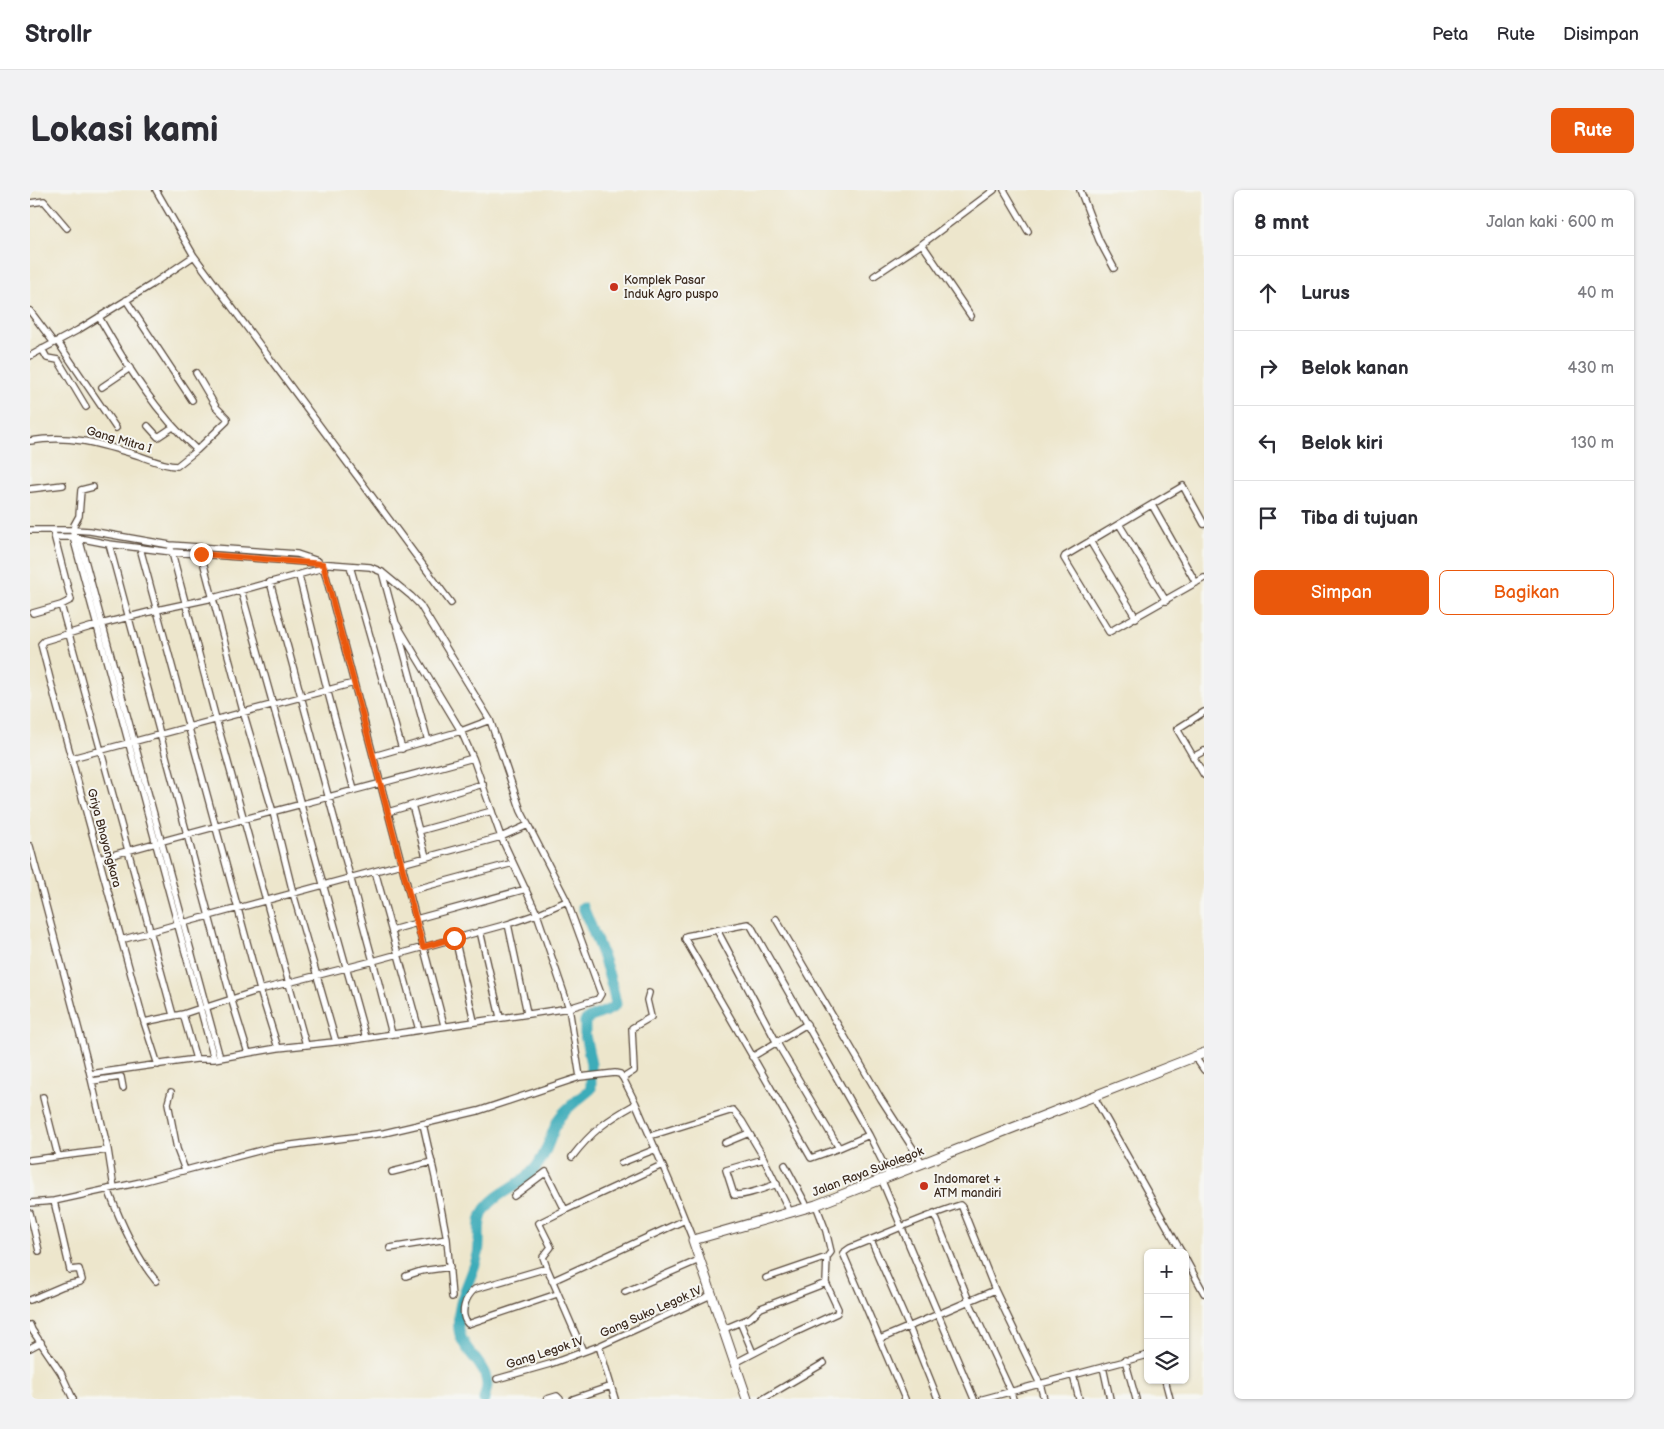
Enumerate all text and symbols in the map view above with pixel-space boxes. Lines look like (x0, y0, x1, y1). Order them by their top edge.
text: Strollr (25, 20, 92, 49)
text: Peta (1432, 24, 1468, 45)
text: Rute (1496, 24, 1535, 45)
text: Disimpan (1563, 24, 1639, 45)
button: Rute (1551, 108, 1634, 153)
text: Lokasi kami (30, 109, 219, 152)
text: 8 mnt (1254, 210, 1309, 235)
text: Jalan kaki · 600 m (1486, 213, 1614, 232)
place label: Komplek Pasar Induk Agro puspo (624, 273, 719, 302)
icon: ahead (1254, 279, 1282, 307)
marker: Komplek Pasar Induk Agro puspo (608, 281, 620, 293)
text: Lurus (1301, 282, 1350, 305)
text: 40 m (1577, 284, 1614, 303)
icon: right (1254, 354, 1282, 382)
text: Belok kanan (1301, 357, 1409, 380)
text: 430 m (1567, 359, 1614, 378)
street label: Gang Mitra I (85, 423, 154, 457)
icon: left (1254, 429, 1282, 457)
text: Belok kiri (1301, 432, 1383, 455)
text: 130 m (1571, 434, 1614, 453)
icon: arrive (1254, 504, 1282, 532)
text: Tiba di tujuan (1301, 507, 1418, 530)
route end (190, 543, 213, 566)
button: Simpan (1254, 570, 1429, 615)
button: Bagikan (1439, 570, 1614, 615)
street label: Griya Bhayangkara (84, 787, 124, 889)
route start (443, 927, 466, 950)
street label: Jalan Raya Sukolegok (810, 1144, 926, 1200)
place label: Indomaret + ATM mandiri (934, 1172, 1001, 1201)
marker: Indomaret + ATM mandiri (918, 1180, 930, 1192)
map controls (1144, 1249, 1189, 1384)
button: + (1144, 1249, 1189, 1294)
street label: Gang Suko Legok IV (598, 1283, 705, 1341)
button: − (1144, 1294, 1189, 1339)
street label: Gang Legok IV (504, 1333, 586, 1373)
button: layers (1144, 1339, 1189, 1384)

